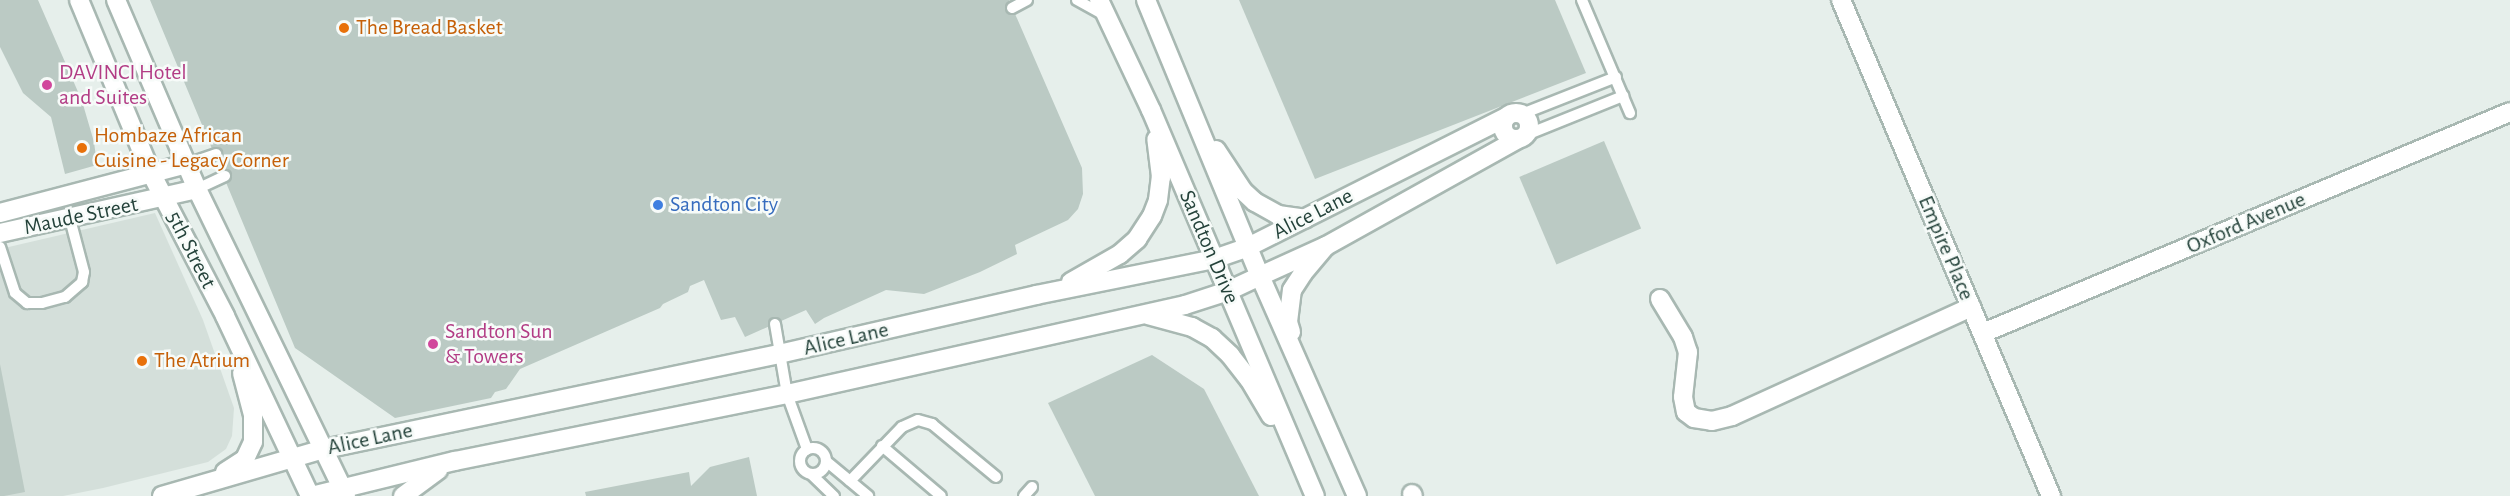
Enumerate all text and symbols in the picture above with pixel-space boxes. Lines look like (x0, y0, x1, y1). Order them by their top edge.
place label: The Bread Basket (356, 15, 503, 41)
marker: The Bread Basket (337, 21, 351, 35)
place label: DAVINCI Hotel and Suites (59, 59, 187, 110)
marker: DAVINCI Hotel and Suites (40, 78, 54, 92)
place label: Hombaze African Cuisine - Legacy Corner (94, 122, 289, 174)
marker: Hombaze African Cuisine - Legacy Corner (75, 141, 89, 155)
street label: Alice Lane (1269, 183, 1357, 245)
street label: Sandton Drive (1173, 186, 1245, 308)
street label: Oxford Avenue (2183, 186, 2309, 260)
street label: Maude Street (22, 191, 140, 241)
place label: Sandton City (670, 192, 778, 218)
street label: Empire Place (1912, 192, 1980, 304)
marker: Sandton City (651, 198, 665, 212)
street label: 5th Street (160, 207, 222, 293)
street label: Alice Lane (801, 316, 891, 362)
place label: Sandton Sun & Towers (445, 318, 553, 370)
marker: Sandton Sun & Towers (426, 337, 440, 351)
place label: The Atrium (154, 348, 250, 374)
marker: The Atrium (135, 354, 149, 368)
street label: Alice Lane (325, 417, 415, 461)

